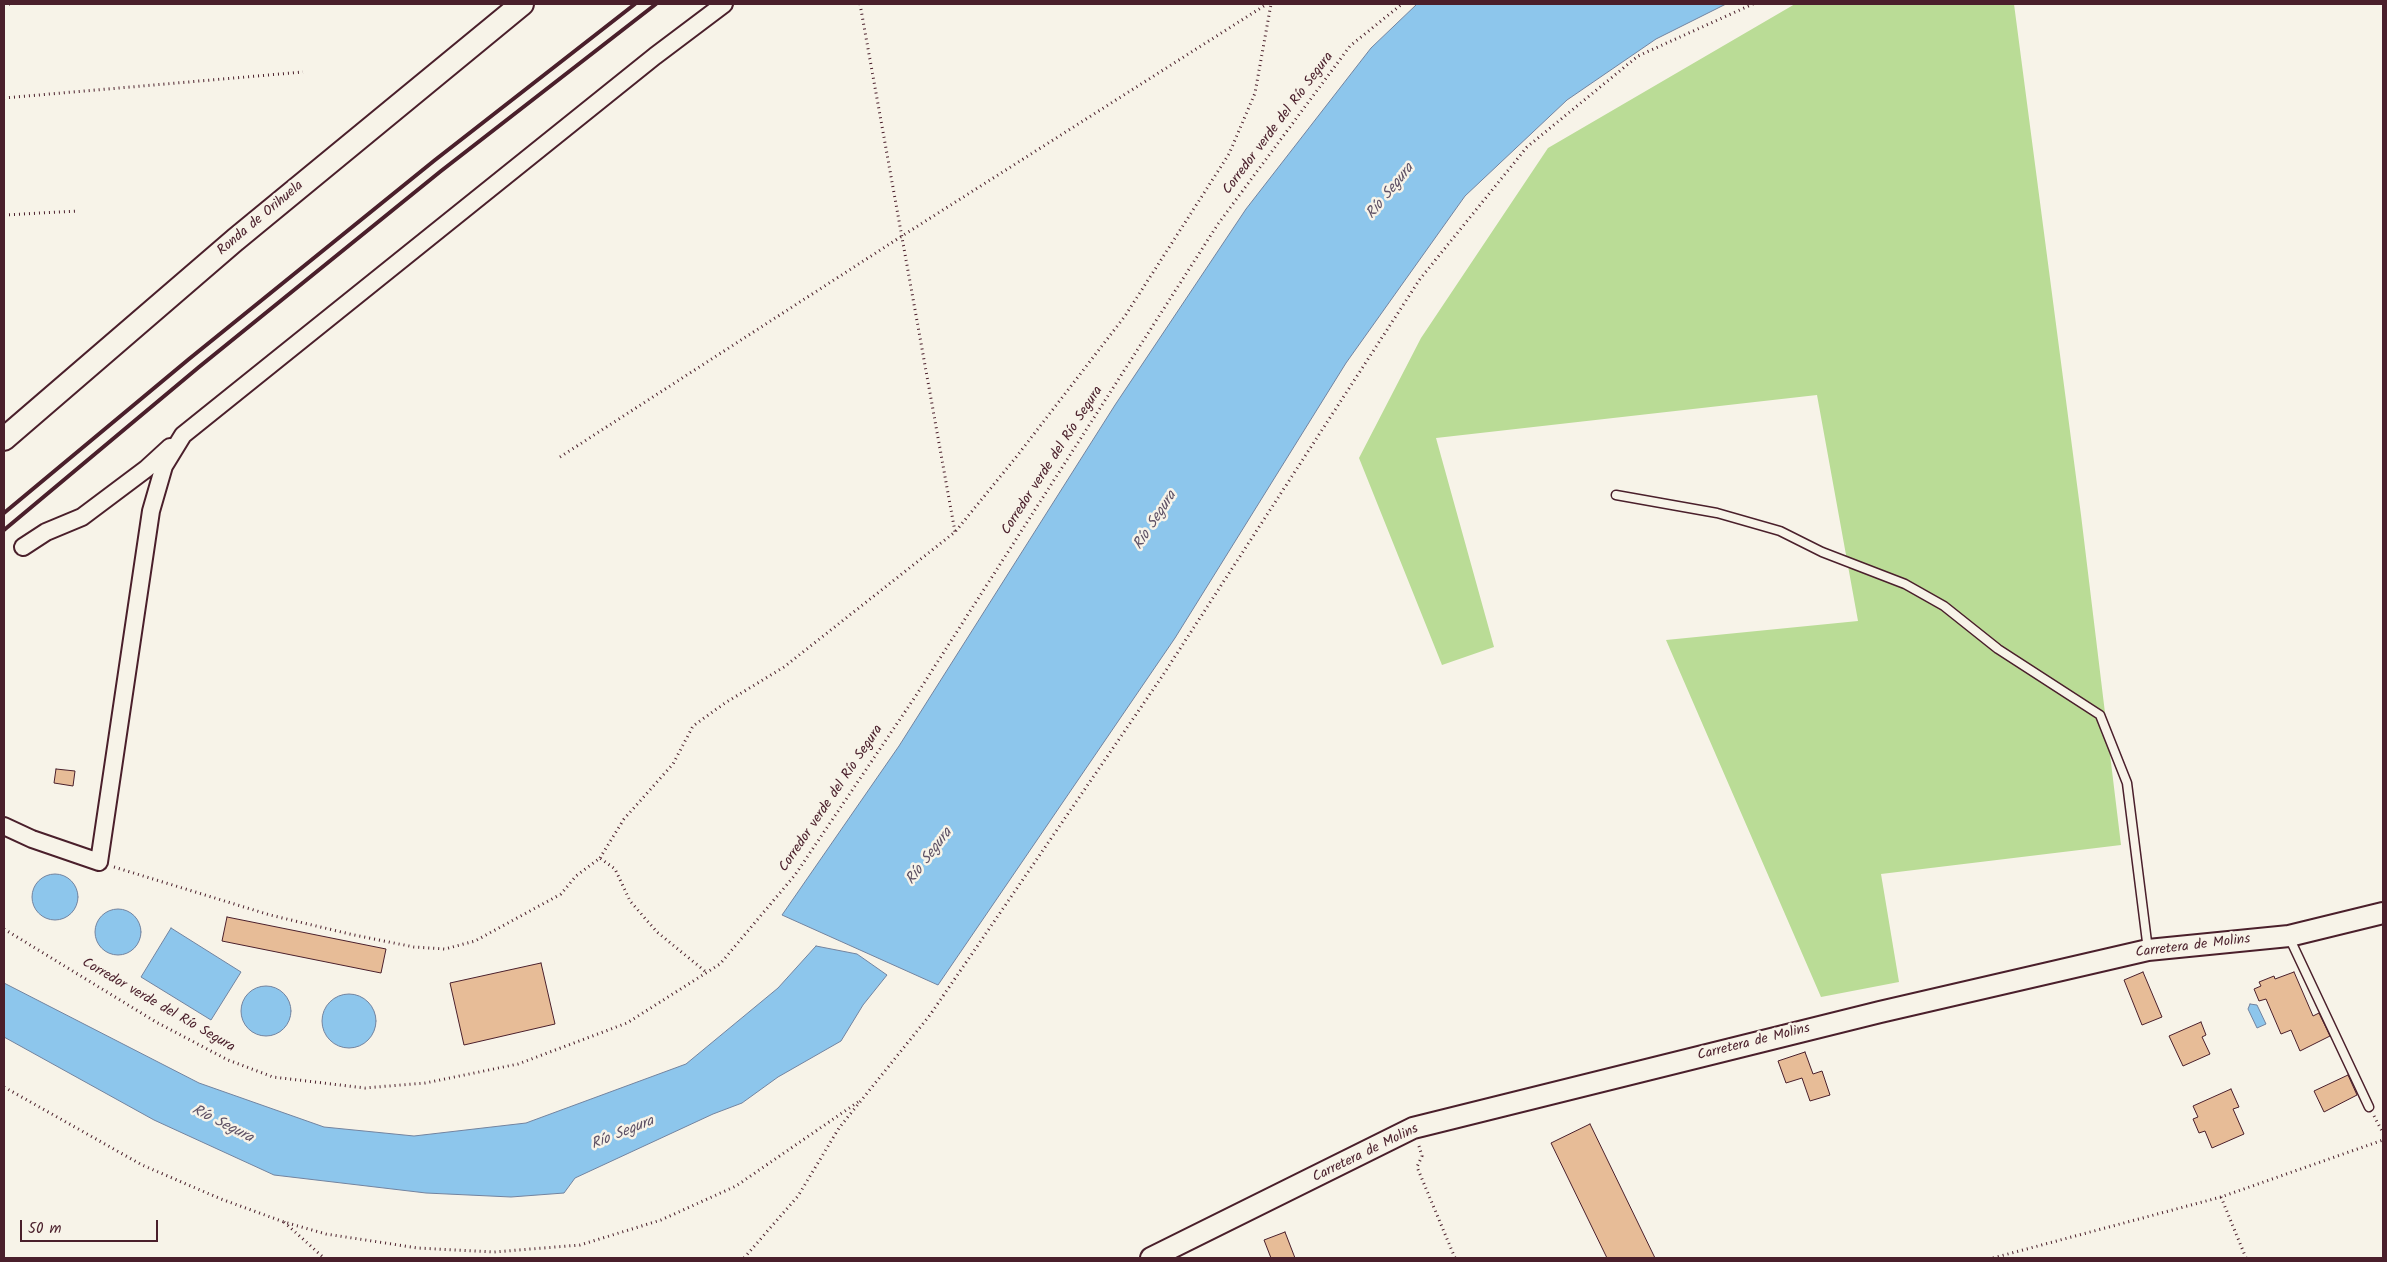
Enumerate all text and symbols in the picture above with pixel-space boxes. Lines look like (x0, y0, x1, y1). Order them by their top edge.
street label: Corredor verde del Río Segura (1220, 50, 1338, 198)
water label: Río Segura (1363, 161, 1419, 223)
street label: Ronda de Orihuela (215, 178, 307, 260)
street label: Corredor verde del Río Segura (999, 384, 1107, 538)
water label: Río Segura (1130, 488, 1182, 554)
street label: Corredor verde del Río Segura (776, 722, 888, 876)
water label: Río Segura (903, 825, 957, 889)
street label: Carretera de Molins (2135, 932, 2251, 962)
street label: Corredor verde del Río Segura (79, 955, 237, 1057)
street label: Carretera de Molins (1696, 1021, 1812, 1065)
water label: Río Segura (188, 1102, 256, 1148)
water label: Río Segura (589, 1113, 657, 1155)
street label: Carretera de Molins (1310, 1121, 1422, 1187)
scale bar (22, 1210, 160, 1242)
text: 50 m (28, 1217, 62, 1241)

